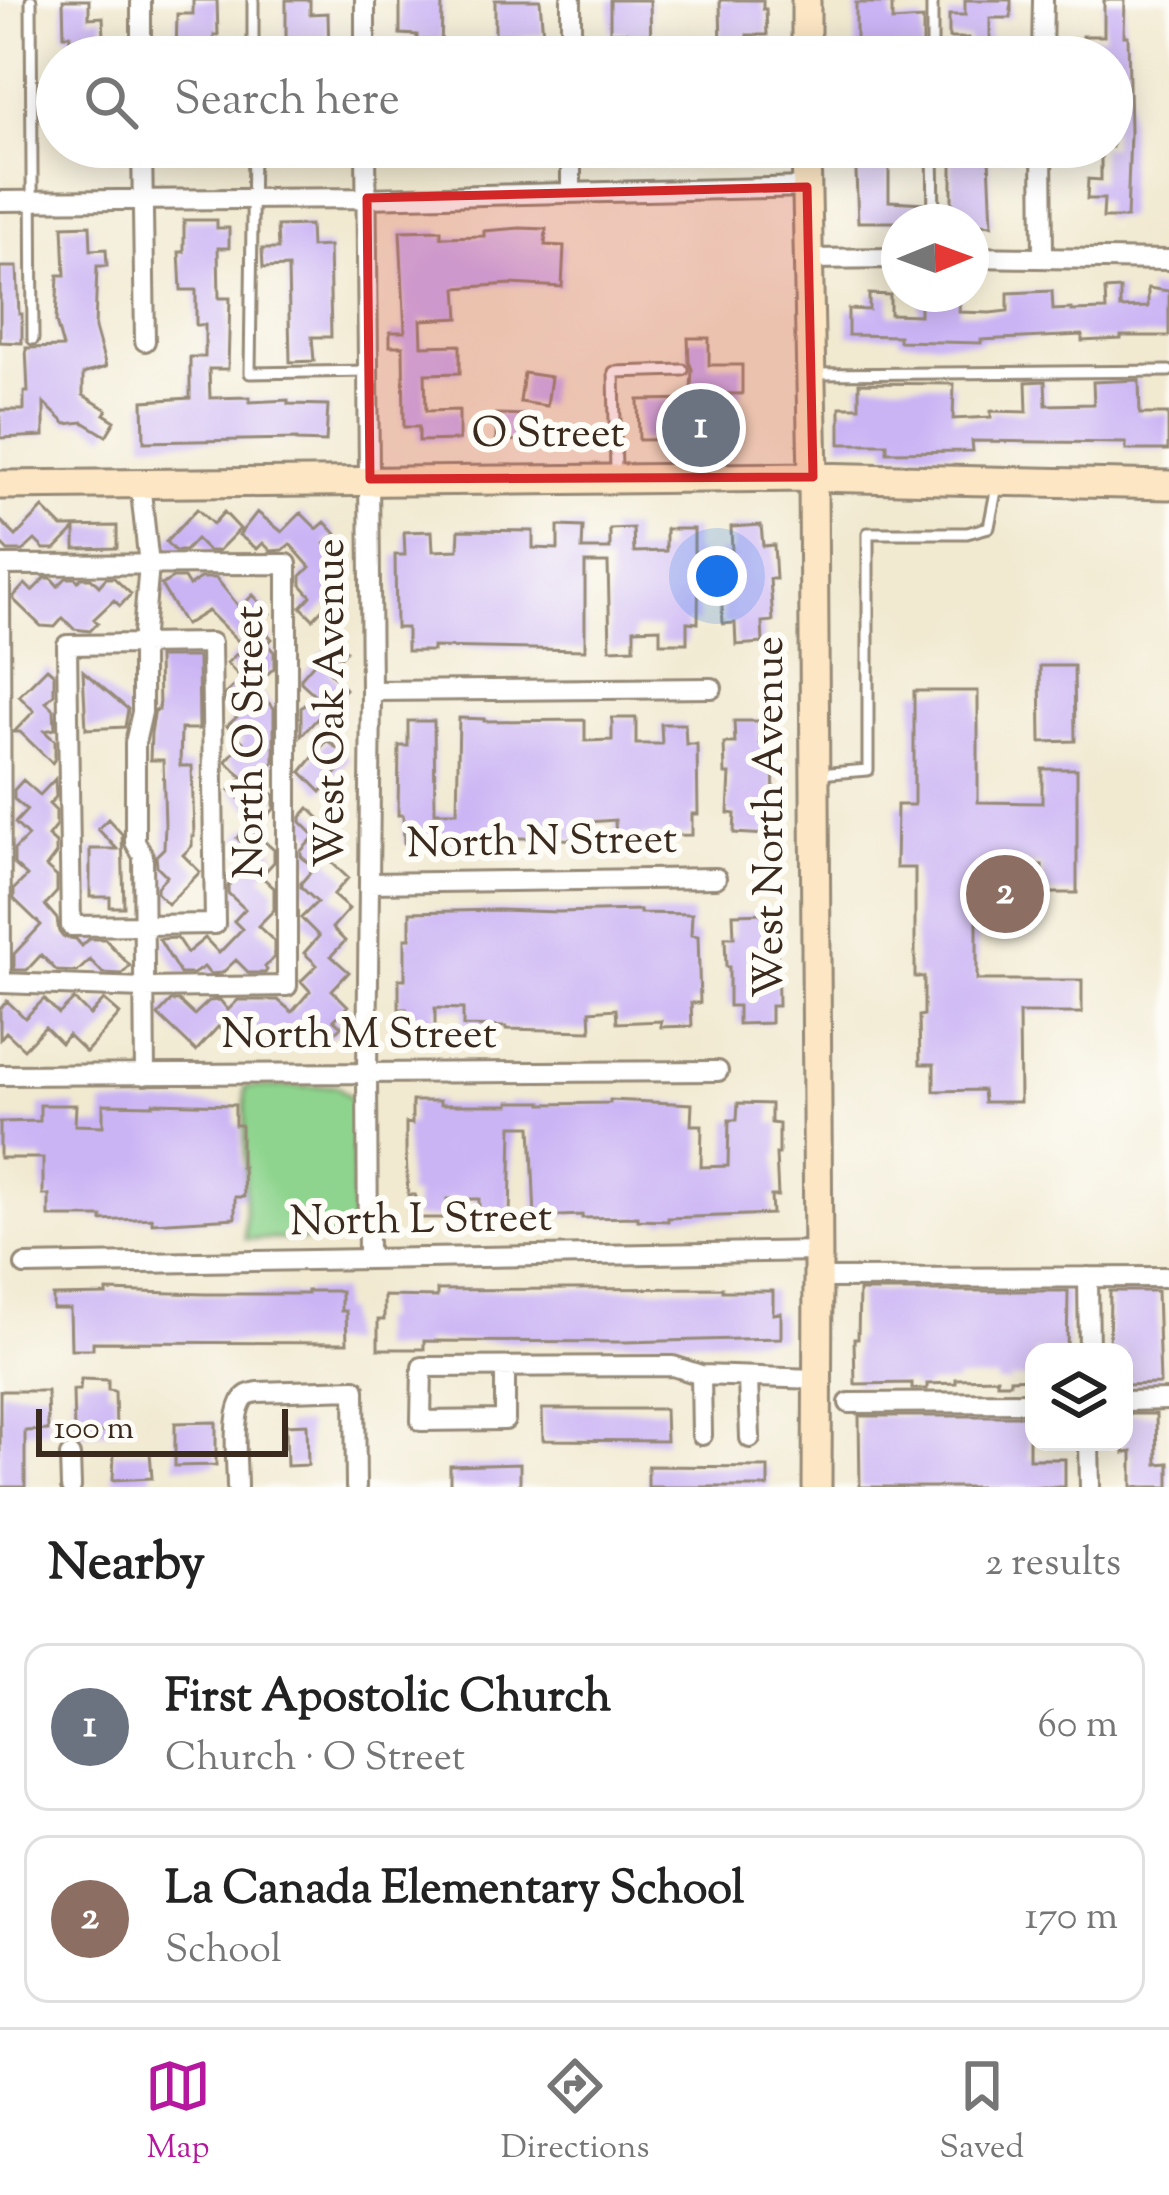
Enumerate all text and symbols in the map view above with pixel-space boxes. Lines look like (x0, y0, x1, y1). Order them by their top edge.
search box (36, 36, 1133, 168)
icon: search (78, 69, 144, 135)
text: Search here (174, 70, 400, 135)
north arrow (881, 204, 989, 312)
pin: 1 (662, 383, 740, 473)
street label: O Street (471, 406, 625, 466)
street label: West Oak Avenue (303, 538, 363, 868)
your location (687, 546, 747, 606)
street label: North O Street (222, 606, 282, 878)
street label: West North Avenue (742, 636, 802, 998)
street label: North N Street (406, 812, 678, 876)
pin: 2 (966, 849, 1044, 939)
street label: North M Street (221, 1007, 497, 1067)
street label: North L Street (289, 1190, 553, 1254)
map controls (1025, 1343, 1133, 1451)
button: layers (1025, 1343, 1133, 1451)
scale bar (36, 1403, 288, 1456)
text: 100 m (54, 1406, 134, 1454)
text: Nearby (48, 1529, 205, 1602)
text: 2 results (985, 1537, 1121, 1593)
text: First Apostolic Church (165, 1667, 611, 1732)
text: 1 (83, 1699, 97, 1755)
text: 60 m (1037, 1699, 1118, 1755)
text: Church · O Street (165, 1732, 465, 1788)
text: La Canada Elementary School (165, 1859, 744, 1924)
text: 2 (81, 1891, 99, 1947)
text: 170 m (1025, 1891, 1118, 1947)
text: School (165, 1924, 282, 1980)
tab: Map (145, 2053, 211, 2173)
tab: Directions (501, 2053, 650, 2173)
tab: Saved (939, 2053, 1024, 2173)

